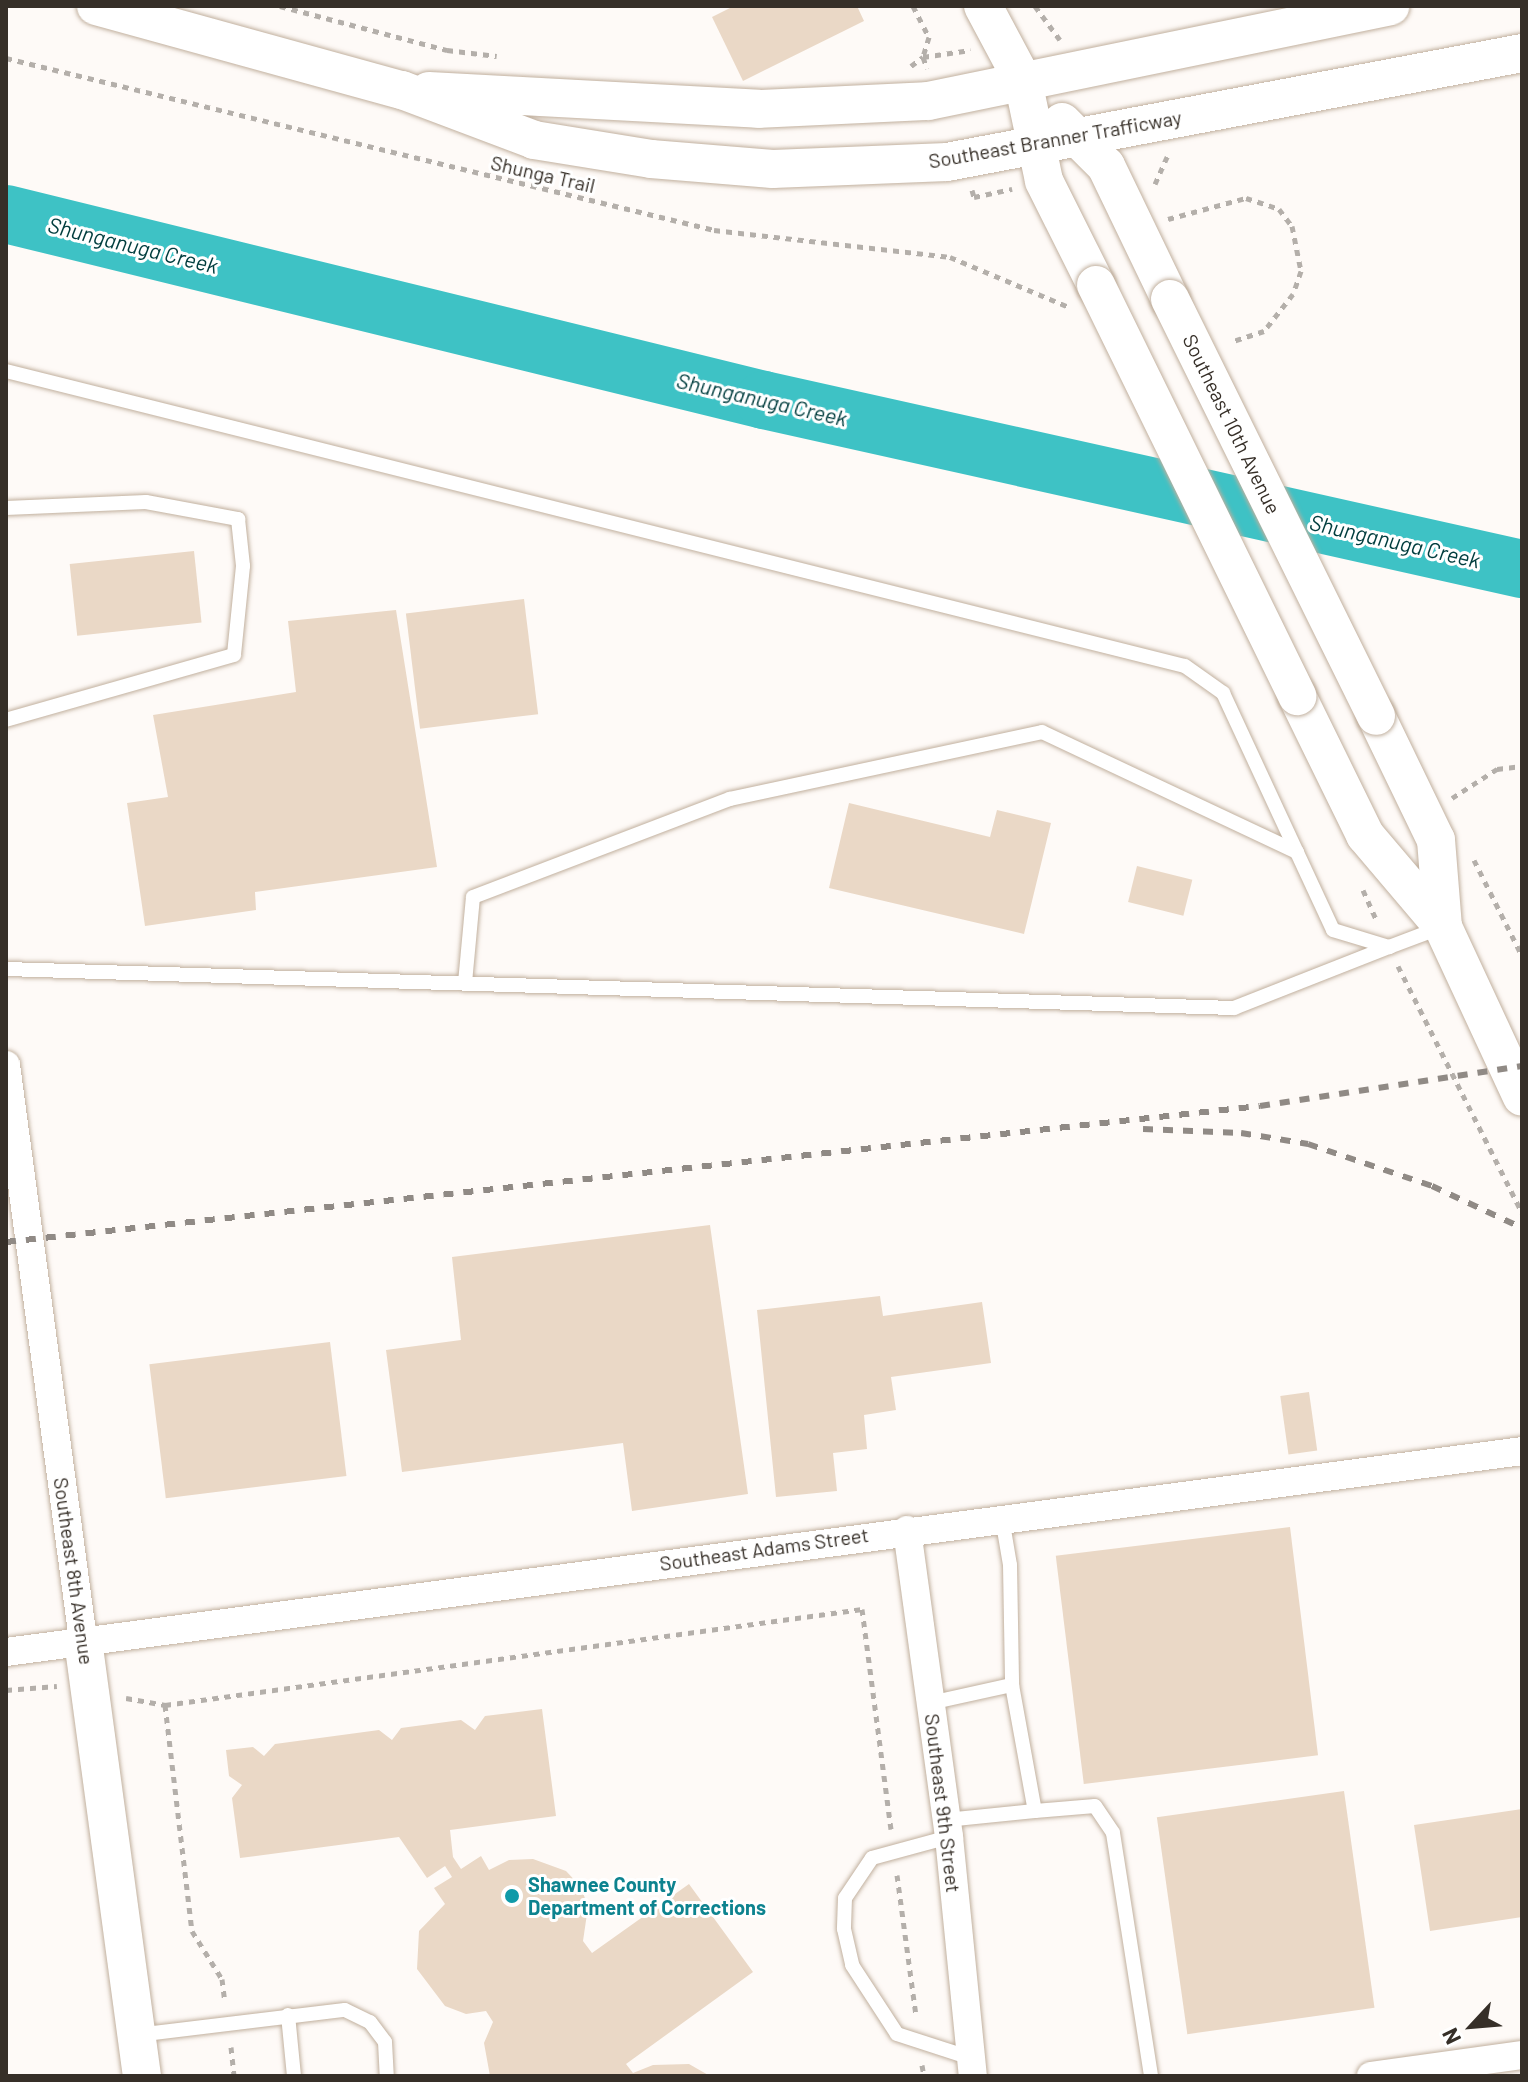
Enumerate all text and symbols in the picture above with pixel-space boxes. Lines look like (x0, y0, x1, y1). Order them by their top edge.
street label: Southeast Branner Trafficway (927, 105, 1183, 173)
street label: Shunga Trail (488, 150, 598, 198)
water label: Shunganuga Creek (45, 211, 221, 279)
street label: Southeast 10th Avenue (1178, 330, 1286, 518)
water label: Shunganuga Creek (674, 367, 850, 431)
water label: Shunganuga Creek (1307, 509, 1483, 573)
street label: Southeast 8th Avenue (49, 1476, 99, 1666)
street label: Southeast Adams Street (658, 1522, 870, 1576)
street label: Southeast 9th Street (920, 1712, 966, 1894)
place label: Shawnee County Department of Corrections (528, 1872, 766, 1919)
marker: Shawnee County Department of Corrections (503, 1887, 521, 1905)
north arrow (1432, 1986, 1512, 2066)
text: N (1436, 2024, 1465, 2049)

